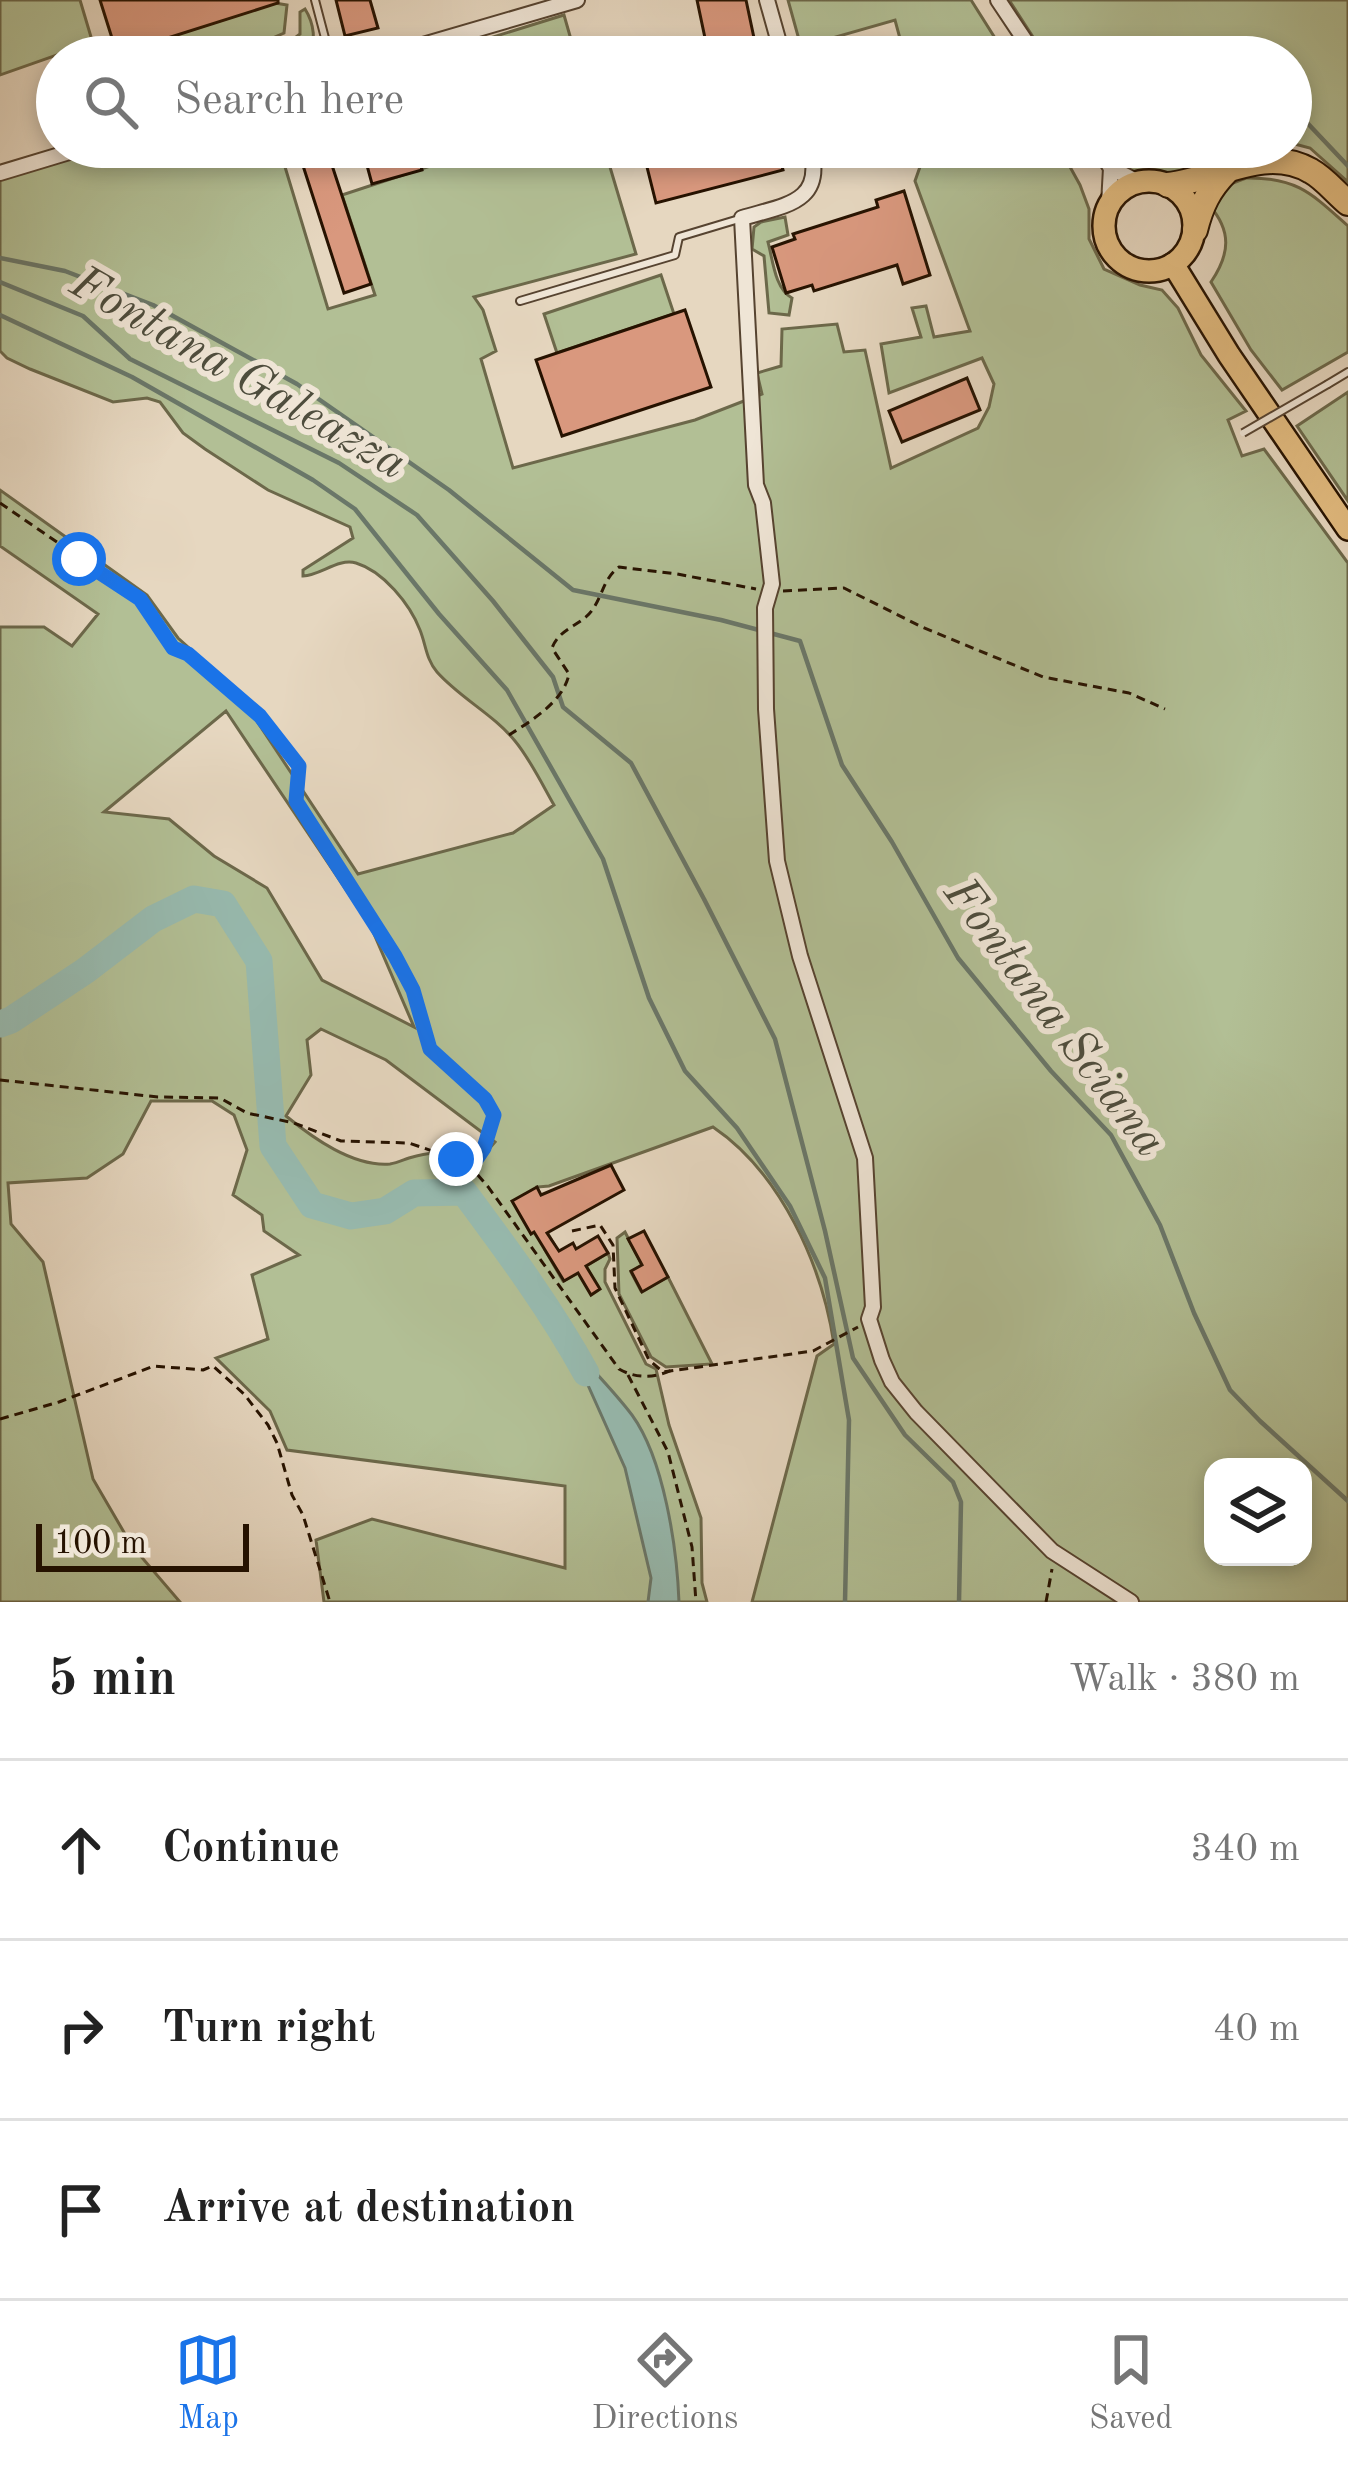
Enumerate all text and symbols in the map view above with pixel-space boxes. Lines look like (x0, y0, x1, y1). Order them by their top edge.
search box (36, 36, 1312, 168)
icon: search (78, 69, 144, 135)
text: Search here (174, 79, 404, 124)
water label: Fontana Galeazza (61, 258, 414, 489)
route start (52, 532, 106, 586)
water label: Fontana Sciana (933, 869, 1174, 1166)
route end (429, 1132, 483, 1186)
map controls (1204, 1458, 1312, 1566)
button: layers (1204, 1458, 1312, 1566)
scale bar (36, 1518, 249, 1571)
text: 100 m (54, 1528, 147, 1561)
text: 5 min (48, 1655, 176, 1706)
text: Walk · 380 m (1069, 1660, 1300, 1699)
icon: ahead (48, 1817, 114, 1883)
text: Continue (162, 1827, 340, 1872)
text: 340 m (1190, 1830, 1300, 1869)
icon: right (48, 1997, 114, 2063)
text: Turn right (162, 2007, 375, 2052)
text: 40 m (1213, 2010, 1300, 2049)
icon: arrive (48, 2177, 114, 2243)
text: Arrive at destination (162, 2187, 575, 2232)
tab: Map (175, 2327, 241, 2440)
tab: Directions (592, 2327, 738, 2440)
tab: Saved (1089, 2327, 1173, 2440)

